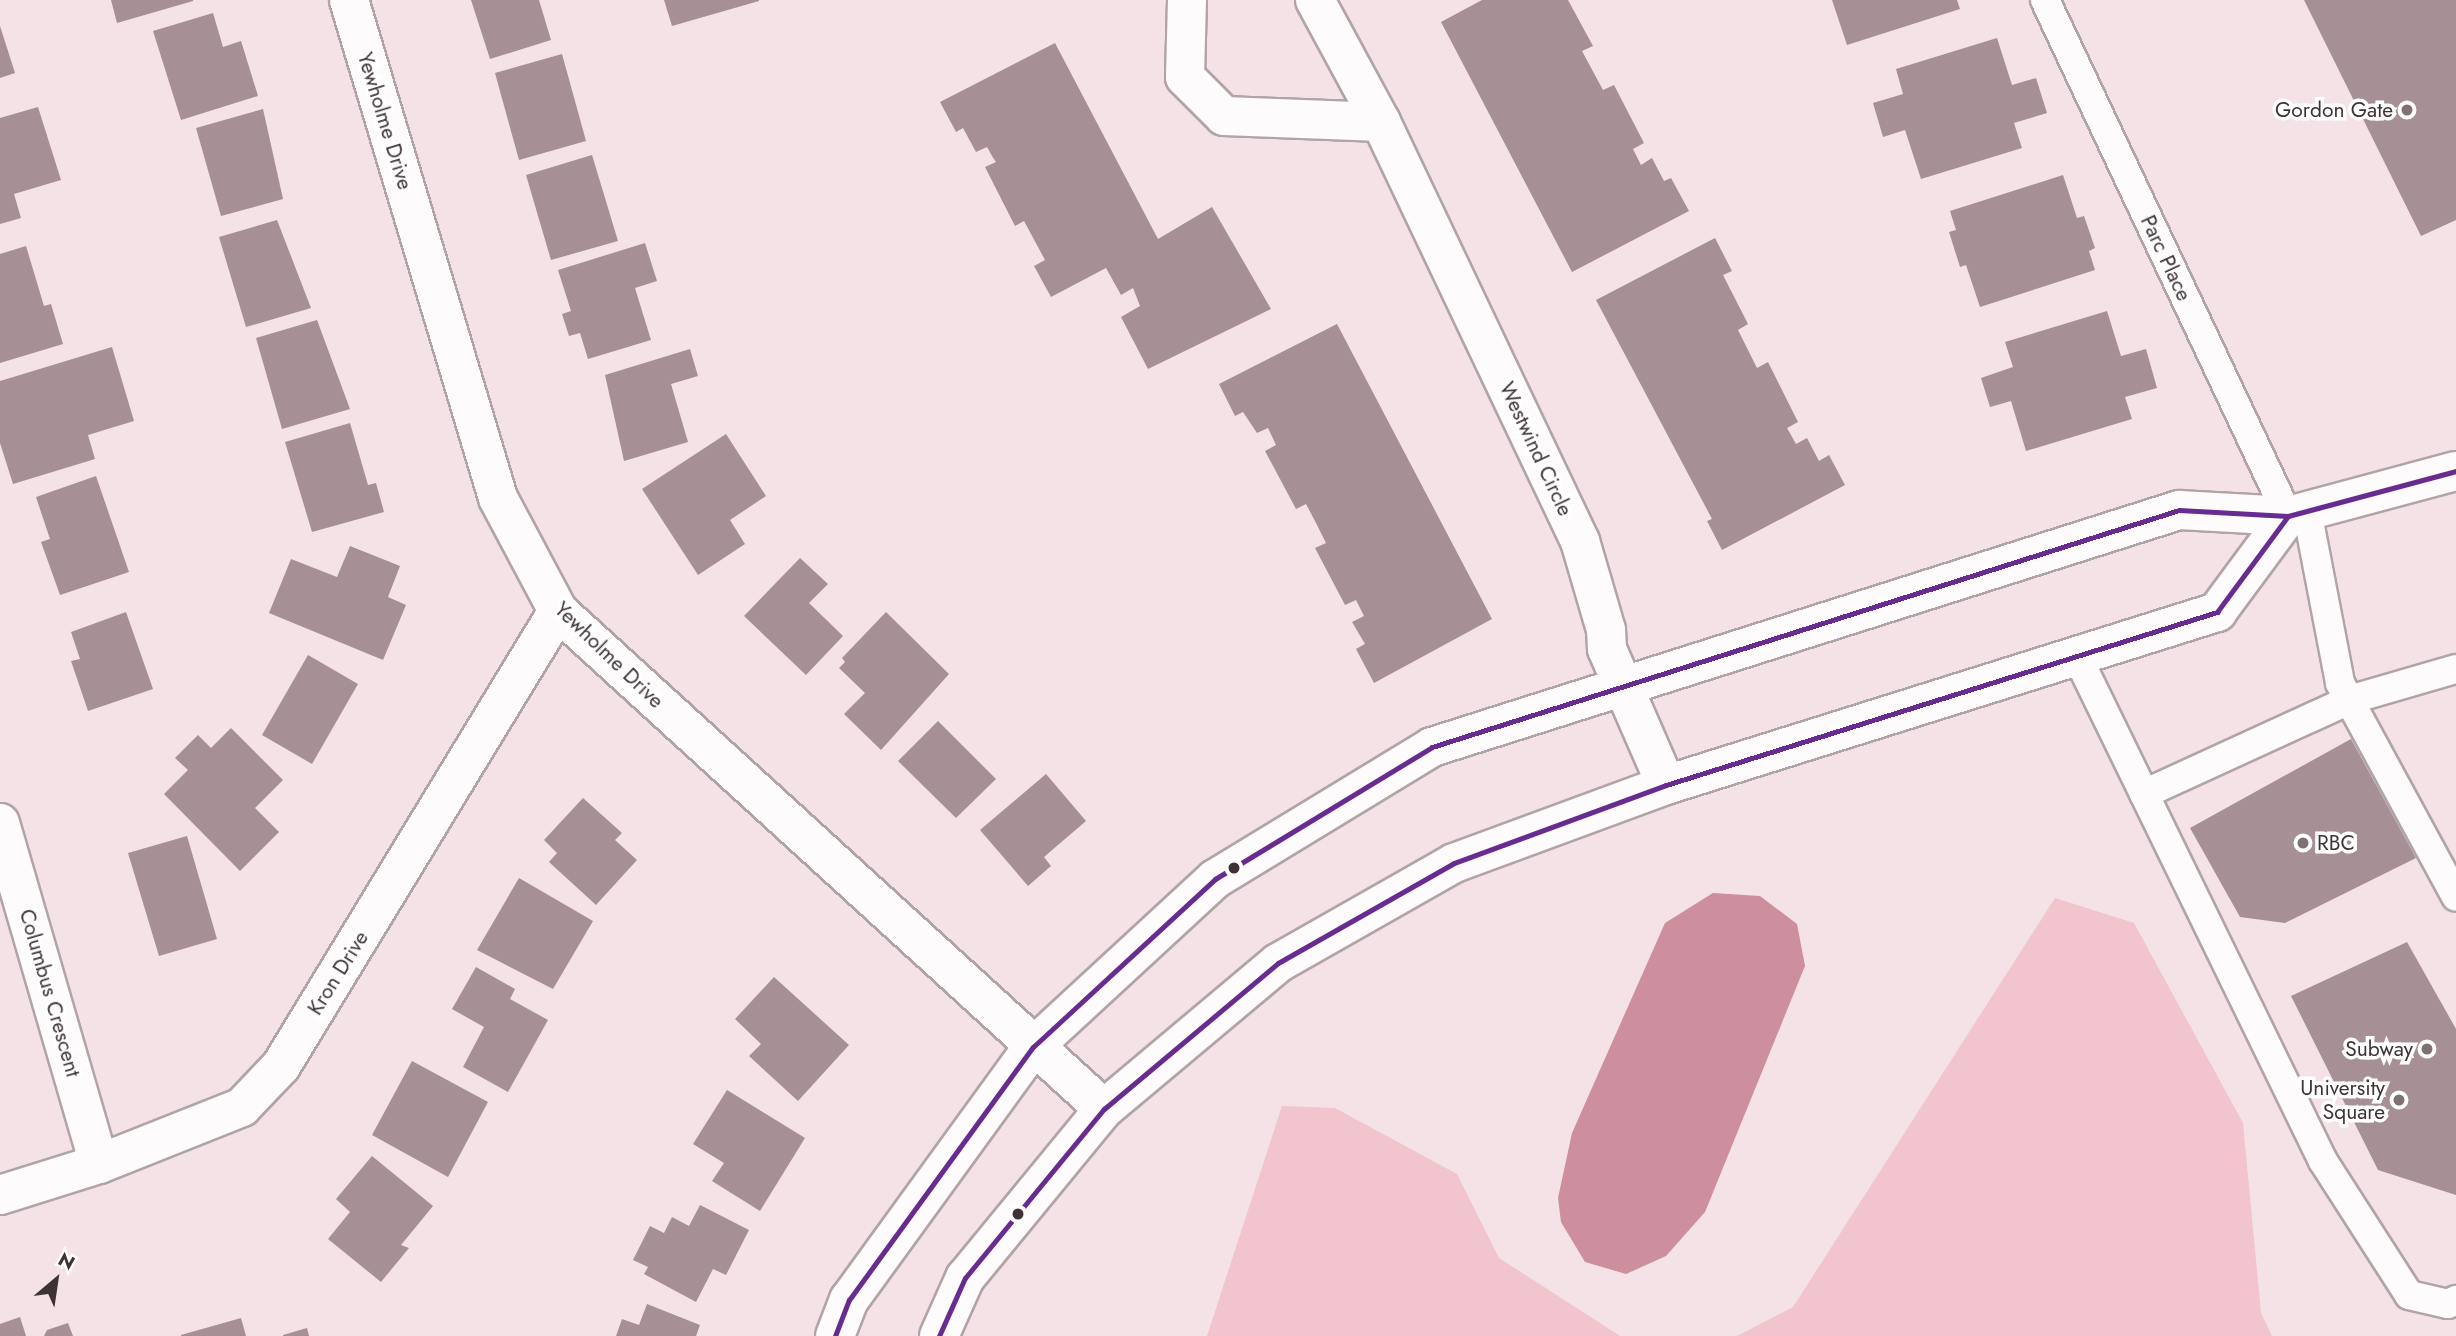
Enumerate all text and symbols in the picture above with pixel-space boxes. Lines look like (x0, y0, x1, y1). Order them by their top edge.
street label: Yewholme Drive (352, 49, 418, 193)
place label: Gordon Gate (2275, 97, 2393, 123)
marker: Gordon Gate (2399, 102, 2415, 118)
street label: Parc Place (2135, 211, 2197, 305)
street label: Westwind Circle (1494, 378, 1578, 520)
street label: Yewholme Drive (549, 597, 669, 713)
place label: RBC (2317, 830, 2355, 856)
marker: RBC (2295, 835, 2311, 851)
unlabelled marker (1227, 861, 1241, 875)
street label: Columbus Crescent (14, 906, 86, 1080)
street label: Kron Drive (302, 926, 374, 1020)
place label: Subway (2345, 1036, 2413, 1062)
marker: Subway (2419, 1041, 2435, 1057)
place label: University Square (2300, 1075, 2385, 1125)
marker: University Square (2391, 1092, 2407, 1108)
unlabelled marker (1011, 1207, 1025, 1221)
north arrow (21, 1245, 91, 1315)
text: N (53, 1246, 80, 1277)

